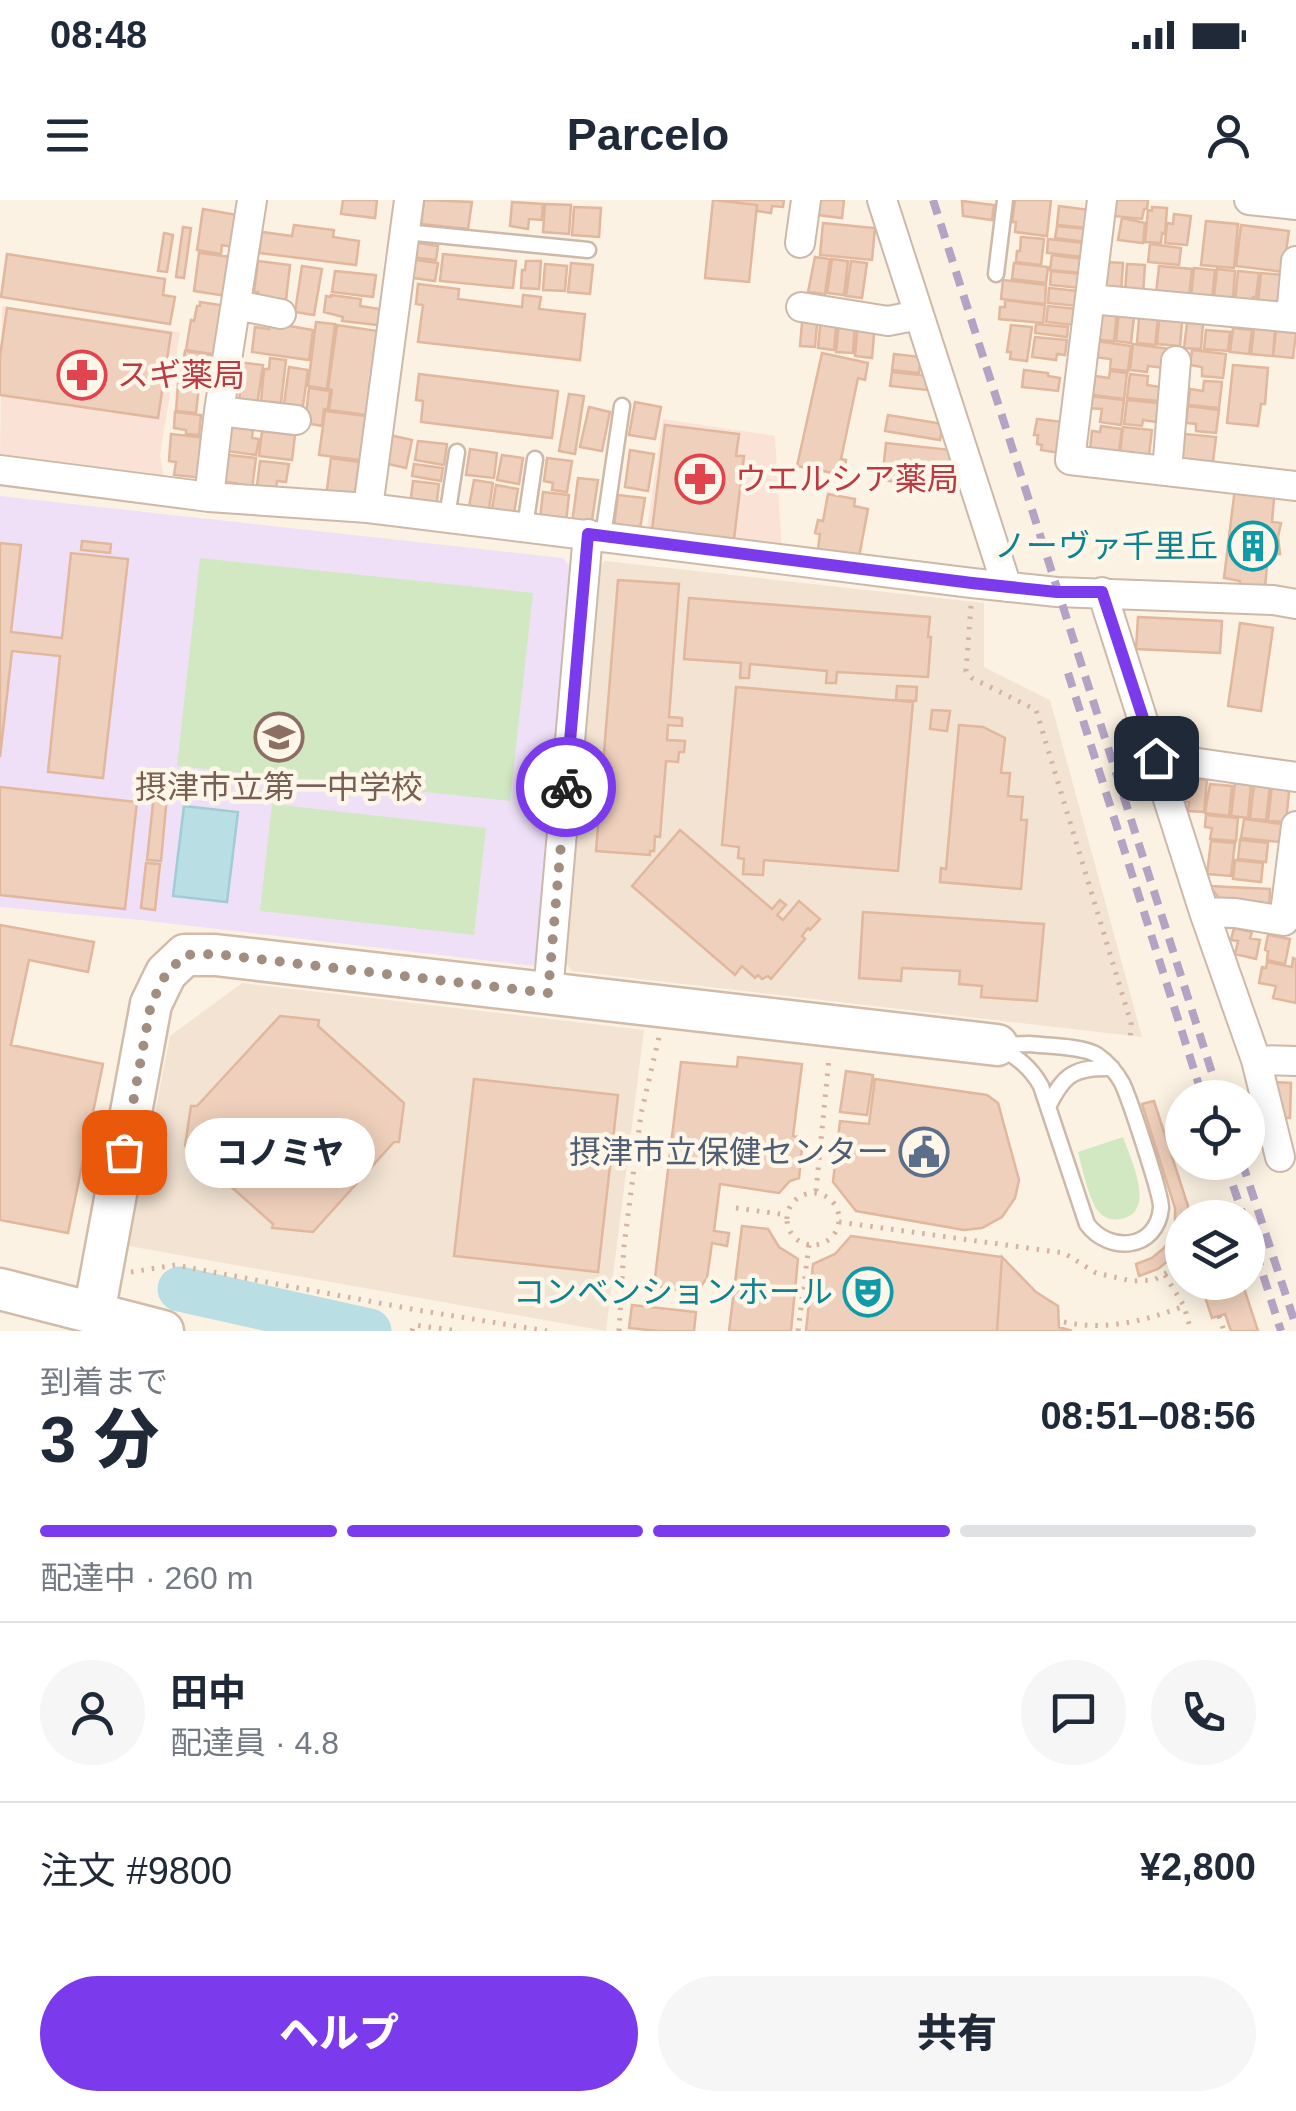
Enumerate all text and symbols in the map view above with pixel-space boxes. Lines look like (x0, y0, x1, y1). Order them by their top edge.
text: 08:48 (50, 14, 147, 56)
icon: menu (40, 108, 95, 163)
icon: person (1201, 108, 1256, 163)
text: Parcelo (567, 109, 729, 160)
pharmacy icon: スギ薬局 (56, 349, 108, 401)
place label: スギ薬局 (117, 357, 245, 393)
pharmacy icon: ウエルシア薬局 (674, 453, 726, 505)
place label: ウエルシア薬局 (735, 461, 959, 497)
building icon: ノーヴァ千里丘 (1227, 520, 1279, 572)
place label: ノーヴァ千里丘 (994, 528, 1218, 564)
school or university icon: 摂津市立第一中学校 (253, 711, 305, 763)
pin (1114, 716, 1199, 801)
icon: home (1129, 731, 1184, 786)
courier (516, 737, 616, 837)
icon: bike (539, 760, 594, 815)
place label: 摂津市立第一中学校 (135, 769, 423, 805)
map controls (1165, 1080, 1265, 1300)
button: locate (1165, 1080, 1265, 1180)
pin (82, 1110, 167, 1195)
callout: コノミヤ (184, 1117, 374, 1187)
icon: bag (97, 1125, 152, 1180)
public building icon: 摂津市立保健センター (898, 1126, 950, 1178)
place label: 摂津市立保健センター (569, 1134, 889, 1170)
text: コノミヤ (216, 1135, 344, 1171)
button: layers (1165, 1200, 1265, 1300)
theatre icon: コンベンションホール (842, 1266, 894, 1318)
place label: コンベンションホール (513, 1274, 833, 1310)
text: 到着まで (40, 1364, 168, 1400)
text: 08:51–08:56 (1040, 1395, 1256, 1437)
text: 3 分 (40, 1403, 159, 1476)
text: 配達中 · 260 m (40, 1560, 253, 1596)
button: person (40, 1660, 145, 1765)
button: chat (1021, 1660, 1126, 1765)
button: phone (1151, 1660, 1256, 1765)
text: 田中 (170, 1672, 246, 1714)
text: 配達員 · 4.8 (170, 1725, 339, 1761)
text: ¥2,800 (1140, 1846, 1256, 1888)
text: 注文 #9800 (40, 1850, 232, 1892)
button: ヘルプ (40, 1976, 638, 2091)
button: 共有 (658, 1976, 1256, 2091)

